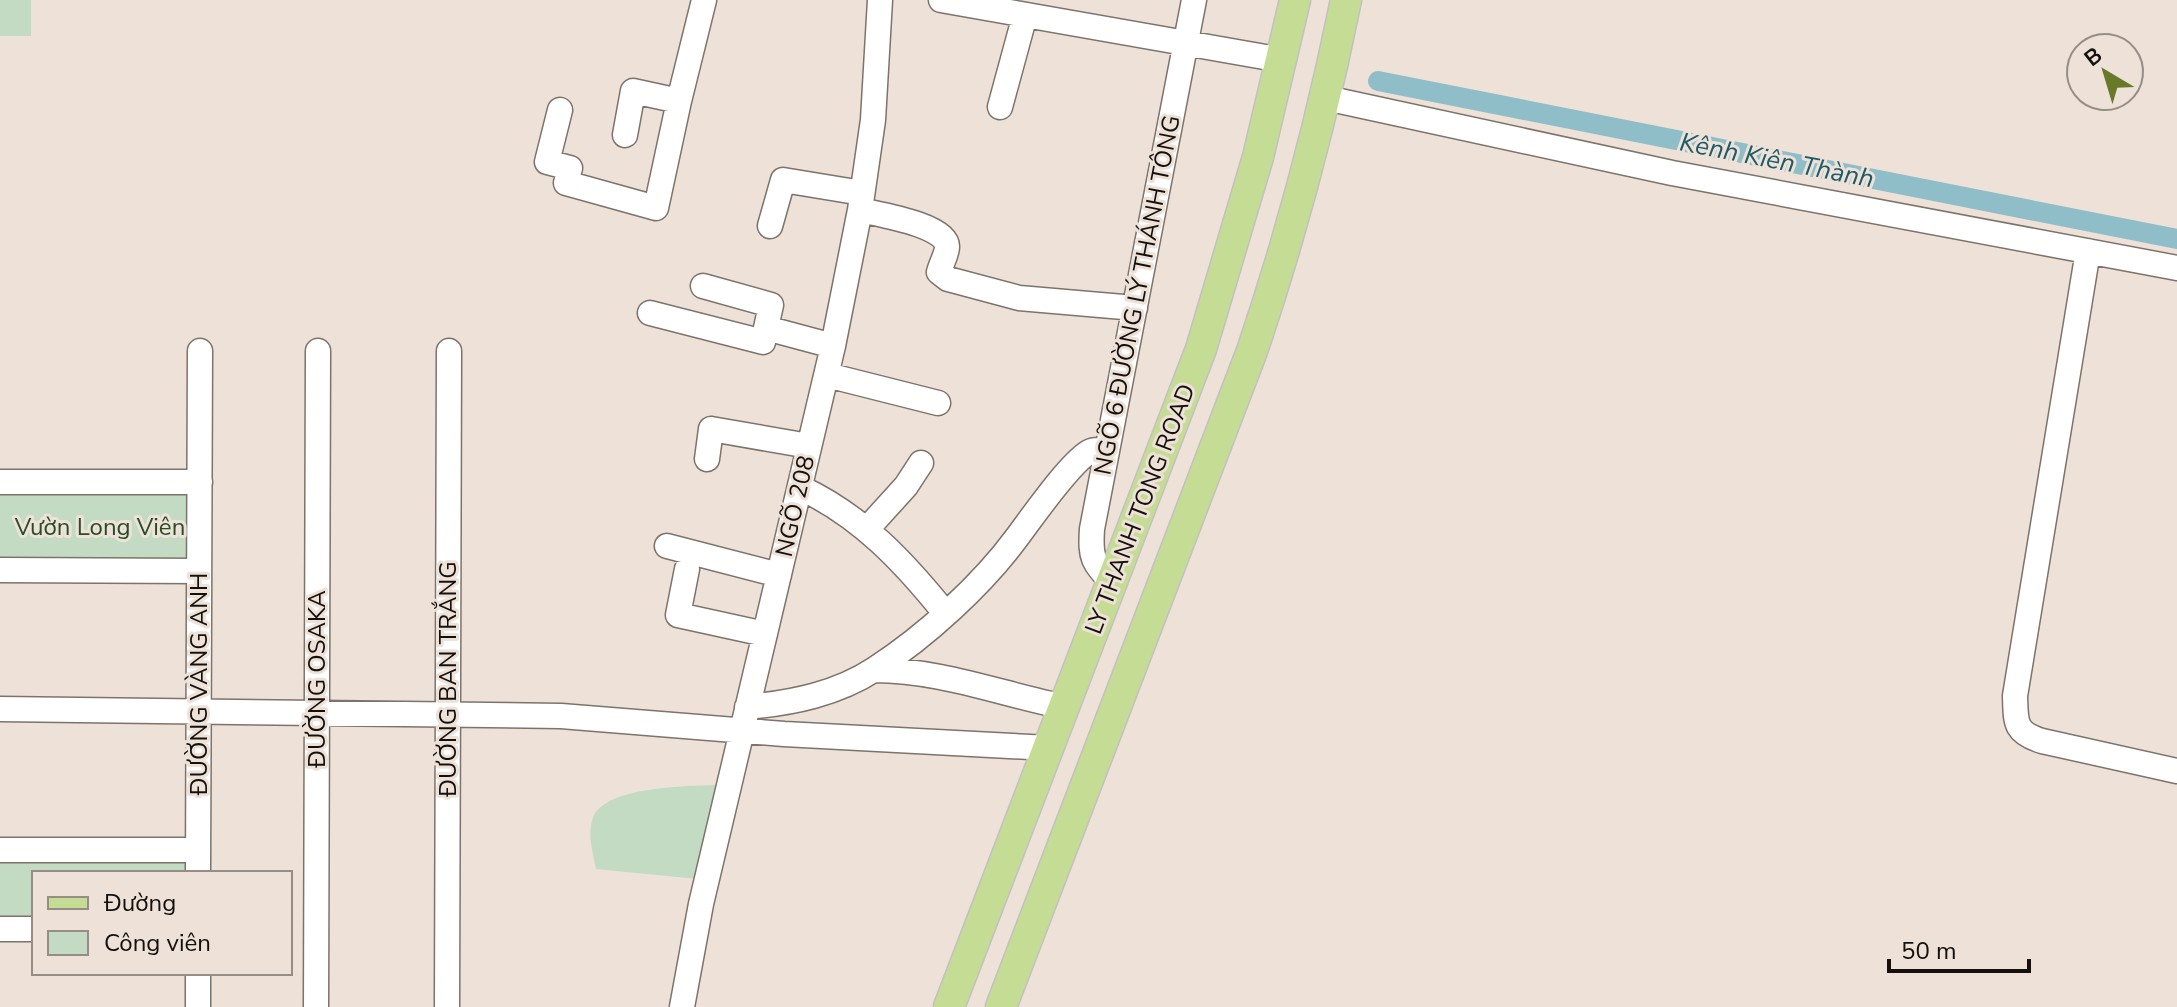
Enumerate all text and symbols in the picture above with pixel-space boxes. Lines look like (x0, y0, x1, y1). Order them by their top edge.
north arrow (2065, 32, 2145, 112)
text: B (2078, 41, 2109, 74)
street label: NGÕ 6 ĐƯỜNG LÝ THÁNH TÔNG (1086, 113, 1188, 477)
water label: Kênh Kiên Thành (1677, 124, 1877, 196)
street label: LY THANH TONG ROAD (1077, 379, 1203, 639)
street label: NGÕ 208 (768, 452, 822, 560)
park label: Vườn Long Viên (14, 511, 185, 543)
street label: ĐƯỜNG BAN TRẮNG (431, 561, 464, 798)
street label: ĐƯỜNG VÀNG ANH (183, 573, 215, 796)
street label: ĐƯỜNG OSAKA (301, 590, 333, 769)
legend (32, 871, 292, 975)
text: Đường (103, 887, 176, 919)
scale bar (1889, 923, 2029, 973)
text: Công viên (104, 927, 211, 959)
text: 50 m (1901, 935, 1957, 967)

